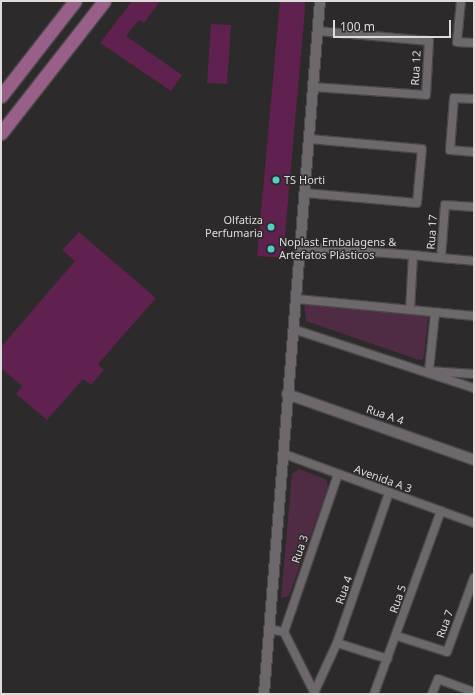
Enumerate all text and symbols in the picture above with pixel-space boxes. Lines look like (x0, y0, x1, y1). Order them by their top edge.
scale bar (335, 12, 453, 38)
text: 100 m (340, 18, 375, 35)
street label: Rua 12 (408, 50, 424, 86)
place label: TS Horti (284, 173, 325, 187)
marker: TS Horti (271, 175, 281, 185)
place label: Olfatiza Perfumaria (205, 214, 263, 240)
street label: Rua 17 (424, 214, 440, 250)
marker: Olfatiza Perfumaria (266, 222, 276, 232)
place label: Noplast Embalagens & Artefatos Plásticos (279, 236, 396, 262)
marker: Noplast Embalagens & Artefatos Plásticos (266, 244, 276, 254)
street label: Rua A 4 (364, 402, 406, 428)
street label: Avenida A 3 (352, 462, 414, 496)
street label: Rua 3 (289, 533, 311, 565)
street label: Rua 4 (333, 574, 355, 606)
street label: Rua 5 (387, 583, 409, 615)
street label: Rua 7 (434, 608, 456, 640)

